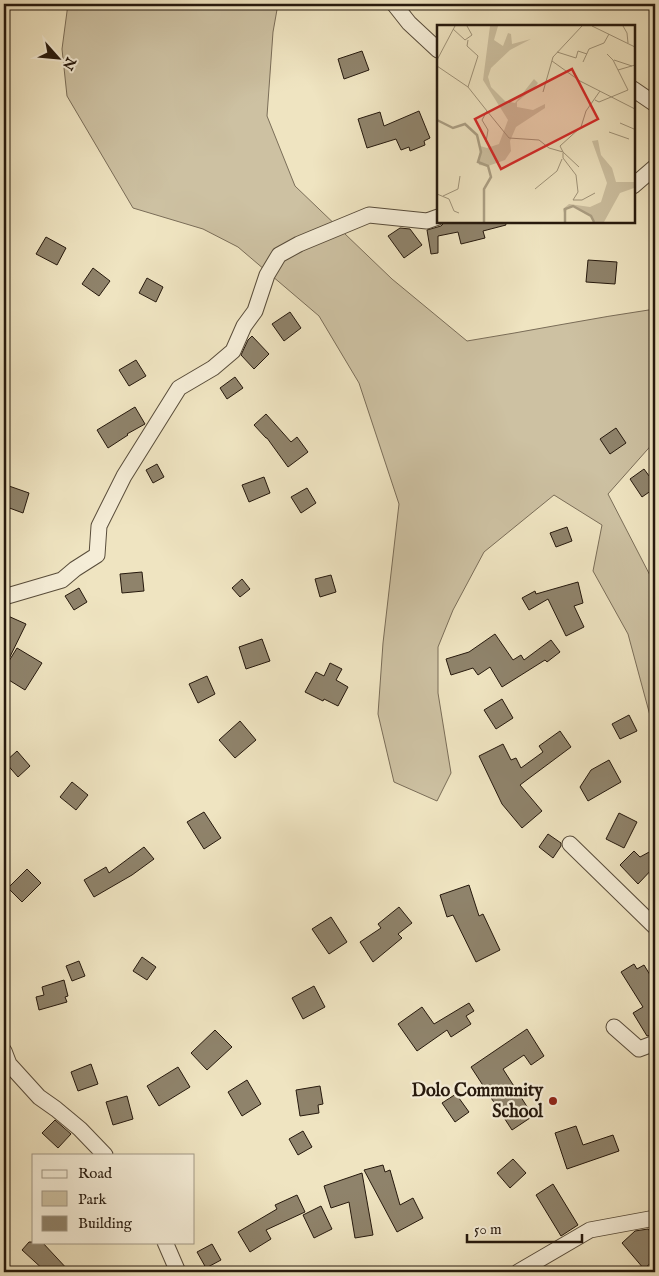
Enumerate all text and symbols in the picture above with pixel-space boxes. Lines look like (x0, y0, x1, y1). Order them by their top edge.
inset map (437, 25, 634, 222)
north arrow (32, 32, 82, 82)
text: N (58, 53, 80, 73)
place label: Dolo Community School (411, 1080, 544, 1124)
marker: Dolo Community School (547, 1095, 559, 1107)
legend (32, 1154, 195, 1244)
text: Road (78, 1164, 113, 1183)
text: Park (78, 1190, 108, 1209)
scale bar (467, 1211, 582, 1243)
text: Building (78, 1214, 133, 1233)
text: 50 m (474, 1220, 502, 1239)

